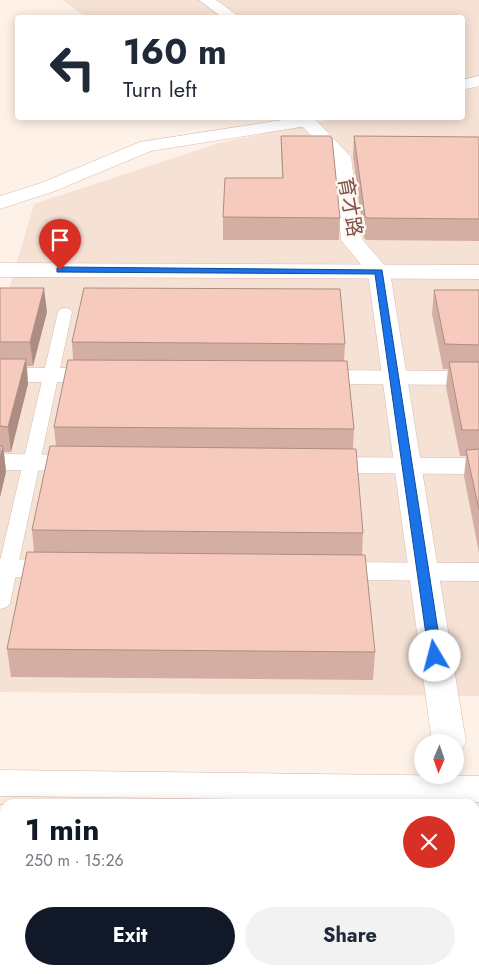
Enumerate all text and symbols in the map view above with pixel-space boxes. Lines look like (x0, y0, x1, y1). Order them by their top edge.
text: 160 m (123, 27, 227, 77)
icon: left (40, 35, 105, 100)
text: Turn left (123, 73, 197, 105)
street label: 育才路 (331, 175, 369, 239)
pin (39, 219, 81, 270)
icon: arrive (46, 226, 74, 254)
position arrow (408, 629, 460, 681)
north arrow (414, 734, 464, 784)
map controls (414, 734, 464, 784)
text: 1 min (25, 808, 99, 851)
button: close (403, 816, 455, 868)
text: 250 m · 15:26 (25, 849, 124, 872)
button: Exit (25, 907, 235, 965)
button: Share (245, 907, 455, 965)

